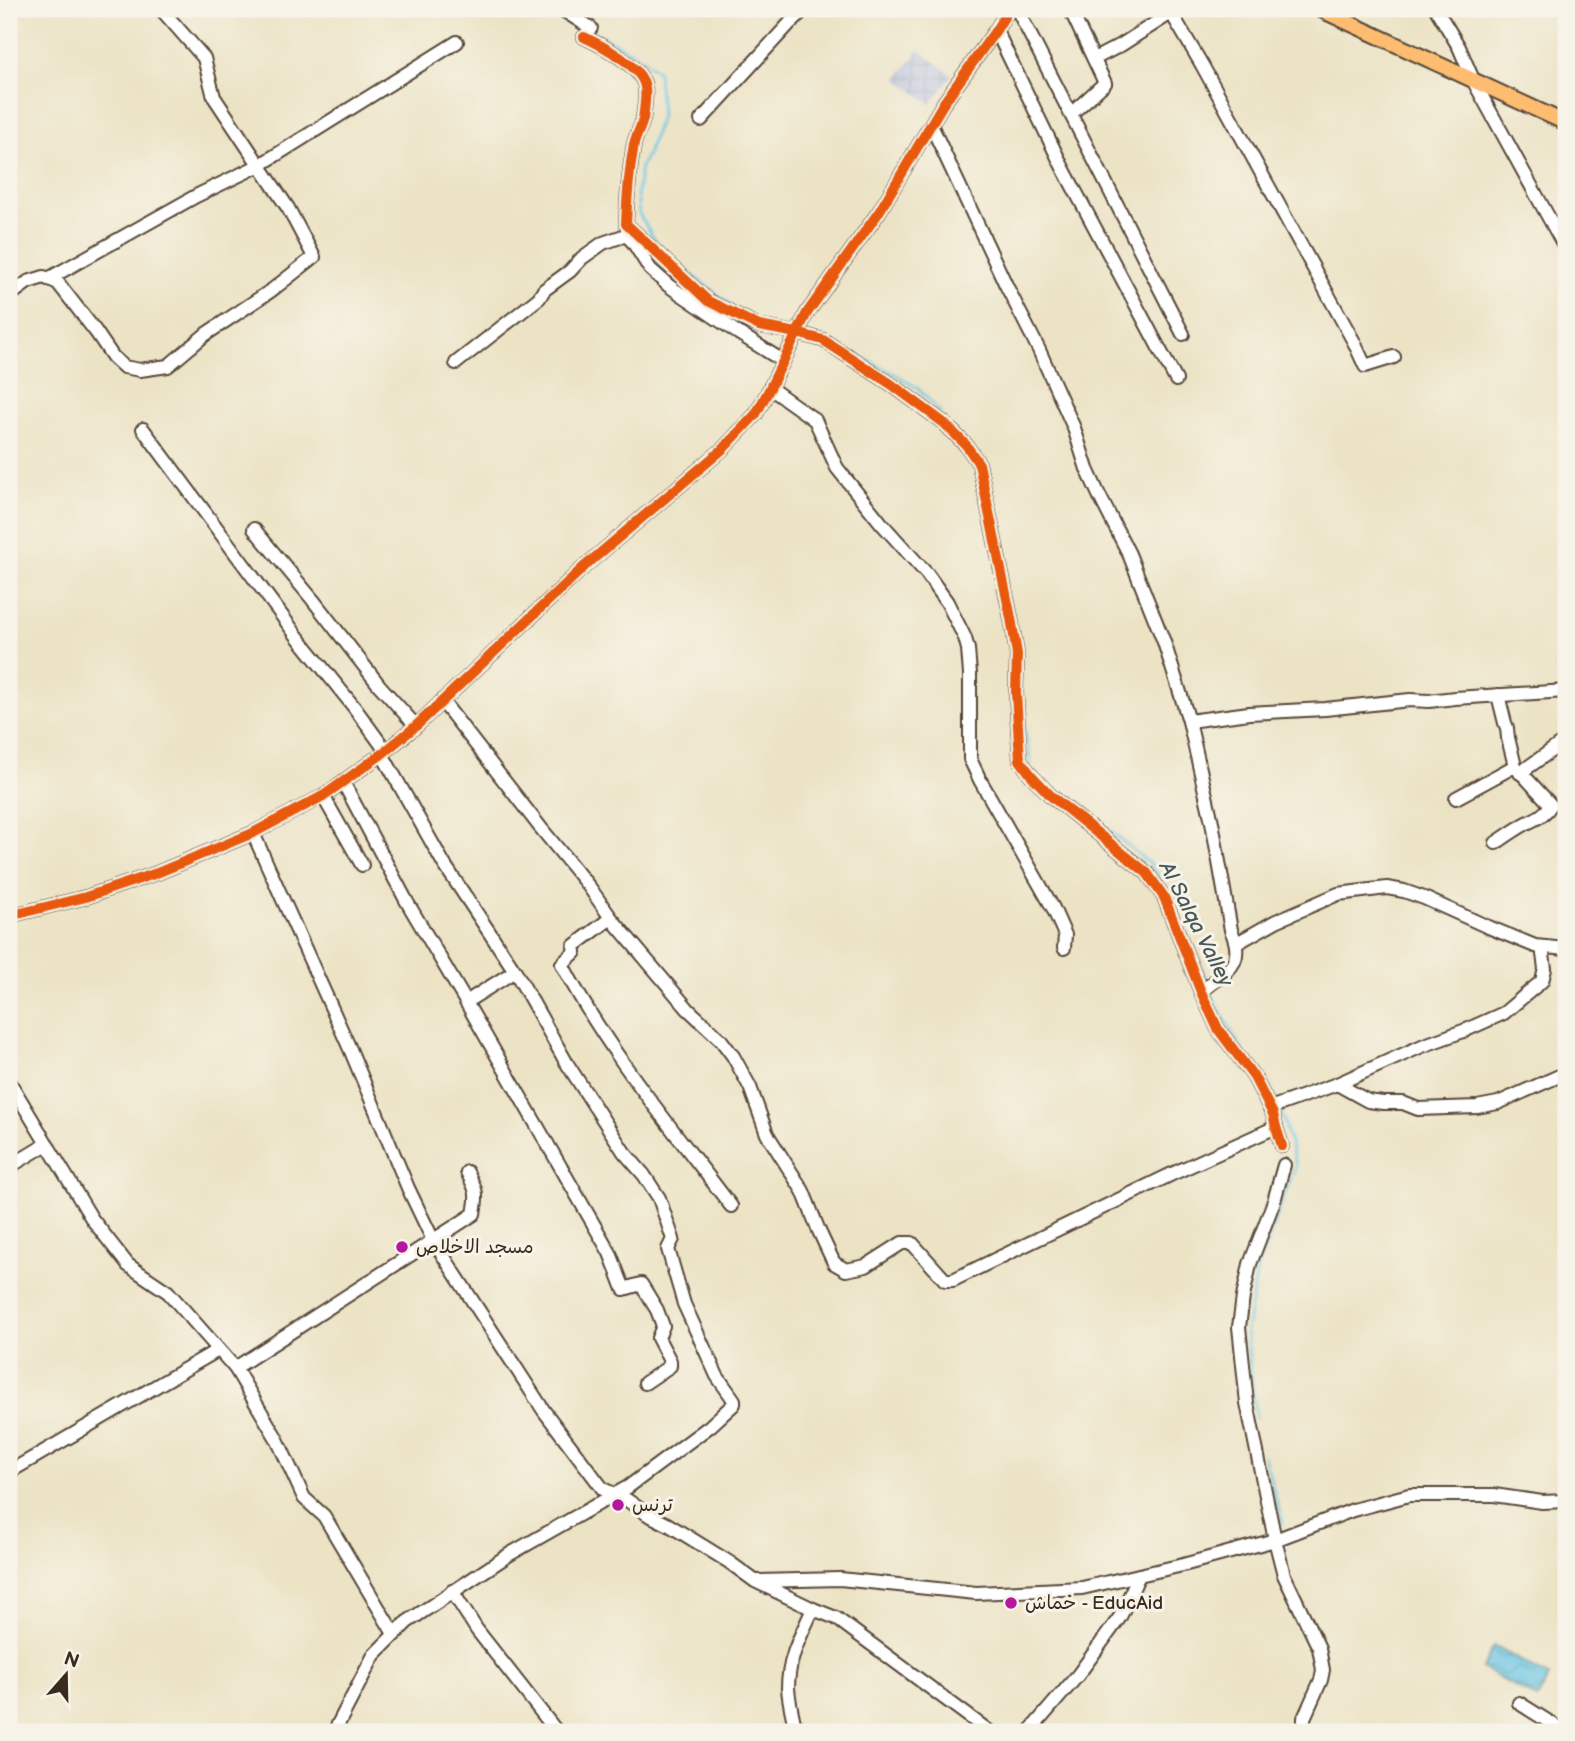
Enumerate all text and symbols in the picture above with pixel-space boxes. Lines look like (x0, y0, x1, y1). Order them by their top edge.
water label: Al Salqa Valley (1153, 856, 1239, 991)
place label: مسجد الاخلاص (416, 1236, 534, 1259)
marker: مسجد الاخلاص (394, 1239, 410, 1255)
place label: ترنس (632, 1494, 673, 1517)
marker: ترنس (610, 1497, 626, 1513)
place label: خماش - EducAid (1025, 1592, 1163, 1615)
marker: خماش - EducAid (1003, 1595, 1019, 1611)
north arrow (32, 1640, 102, 1710)
text: N (61, 1647, 82, 1674)

